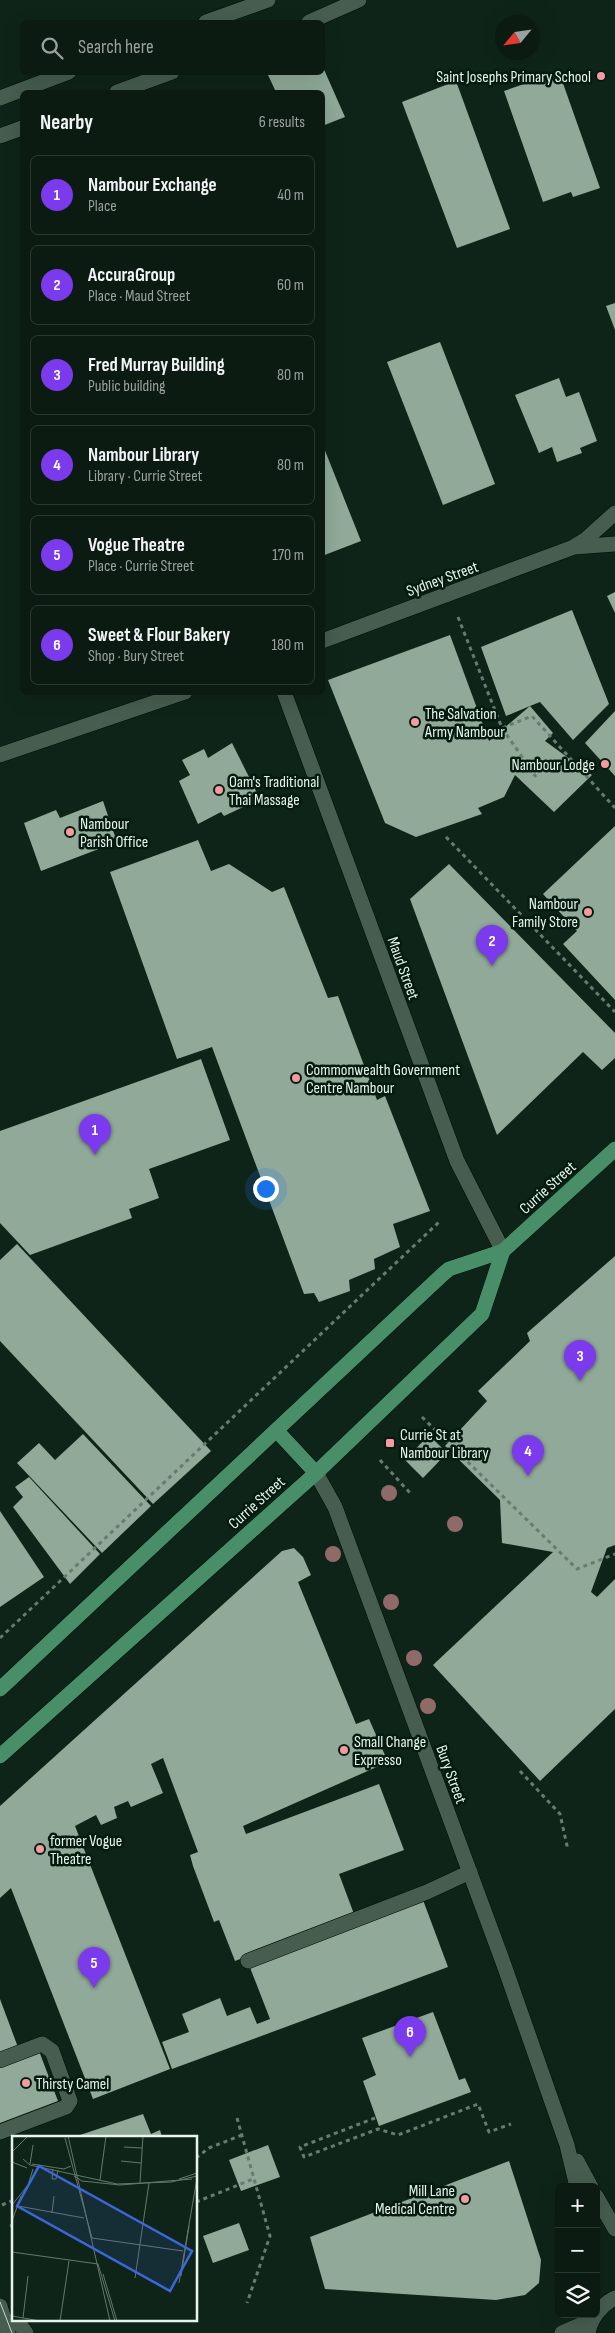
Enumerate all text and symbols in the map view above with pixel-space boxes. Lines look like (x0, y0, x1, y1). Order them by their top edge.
north arrow (495, 15, 540, 60)
search box (20, 20, 325, 75)
icon: search (38, 34, 66, 62)
text: Search here (78, 36, 154, 59)
place label: Saint Josephs Primary School (436, 68, 591, 87)
marker: Saint Josephs Primary School (595, 70, 607, 82)
text: Nearby (40, 110, 93, 135)
text: 6 results (259, 113, 305, 132)
text: Nambour Exchange (88, 174, 217, 197)
text: 1 (54, 186, 60, 205)
text: 40 m (277, 186, 304, 205)
text: Place (88, 197, 117, 216)
text: AccuraGroup (88, 264, 175, 287)
text: 2 (53, 276, 61, 295)
text: 60 m (277, 276, 304, 295)
text: Place · Maud Street (88, 287, 190, 306)
text: Fred Murray Building (88, 354, 225, 377)
text: 3 (53, 366, 61, 385)
text: 80 m (277, 366, 304, 385)
text: Public building (88, 377, 165, 396)
text: Nambour Library (88, 444, 199, 467)
text: 4 (53, 456, 61, 475)
text: 80 m (277, 456, 304, 475)
text: Library · Currie Street (88, 467, 202, 486)
text: Vogue Theatre (88, 534, 185, 557)
text: 5 (53, 546, 61, 565)
text: 170 m (272, 546, 304, 565)
text: Place · Currie Street (88, 557, 194, 576)
street label: Sydney Street (404, 558, 481, 601)
text: Sweet & Flour Bakery (88, 624, 230, 647)
text: 6 (53, 636, 61, 655)
text: 180 m (271, 636, 304, 655)
text: Shop · Bury Street (88, 647, 184, 666)
place label: The Salvation Army Nambour (424, 705, 505, 742)
marker: The Salvation Army Nambour (409, 716, 421, 728)
place label: Nambour Lodge (511, 756, 595, 775)
marker: Nambour Lodge (599, 758, 611, 770)
place label: Oam's Traditional Thai Massage (229, 773, 319, 810)
marker: Oam's Traditional Thai Massage (213, 784, 225, 796)
place label: Nambour Parish Office (80, 815, 148, 852)
marker: Nambour Parish Office (64, 826, 76, 838)
place label: Nambour Family Store (512, 895, 578, 932)
marker: Nambour Family Store (582, 906, 594, 918)
pin: 2 (476, 925, 508, 966)
street label: Maud Street (382, 935, 423, 1003)
place label: Commonwealth Government Centre Nambour (306, 1061, 460, 1098)
marker: Commonwealth Government Centre Nambour (290, 1072, 302, 1084)
pin: 1 (79, 1114, 111, 1155)
street label: Currie Street (516, 1158, 580, 1218)
your location (253, 1176, 279, 1202)
pin: 3 (564, 1340, 596, 1381)
place label: Currie St at Nambour Library (400, 1426, 489, 1463)
pin: 4 (512, 1435, 544, 1476)
marker: Currie St at Nambour Library (384, 1437, 396, 1449)
street label: Currie Street (225, 1473, 289, 1533)
place label: Small Change Expresso (354, 1733, 426, 1770)
street label: Bury Street (431, 1743, 470, 1807)
marker: Small Change Expresso (338, 1744, 350, 1756)
place label: former Vogue Theatre (50, 1832, 122, 1869)
marker: former Vogue Theatre (34, 1843, 46, 1855)
pin: 5 (78, 1947, 110, 1988)
pin: 6 (394, 2016, 426, 2057)
place label: Thirsty Camel (36, 2075, 109, 2094)
marker: Thirsty Camel (20, 2077, 32, 2089)
inset map (12, 2136, 198, 2320)
place label: Mill Lane Medical Centre (375, 2182, 455, 2219)
map controls (555, 2183, 600, 2318)
button: + (555, 2183, 600, 2228)
marker: Mill Lane Medical Centre (459, 2193, 471, 2205)
button: − (555, 2228, 600, 2273)
button: layers (555, 2273, 600, 2318)

